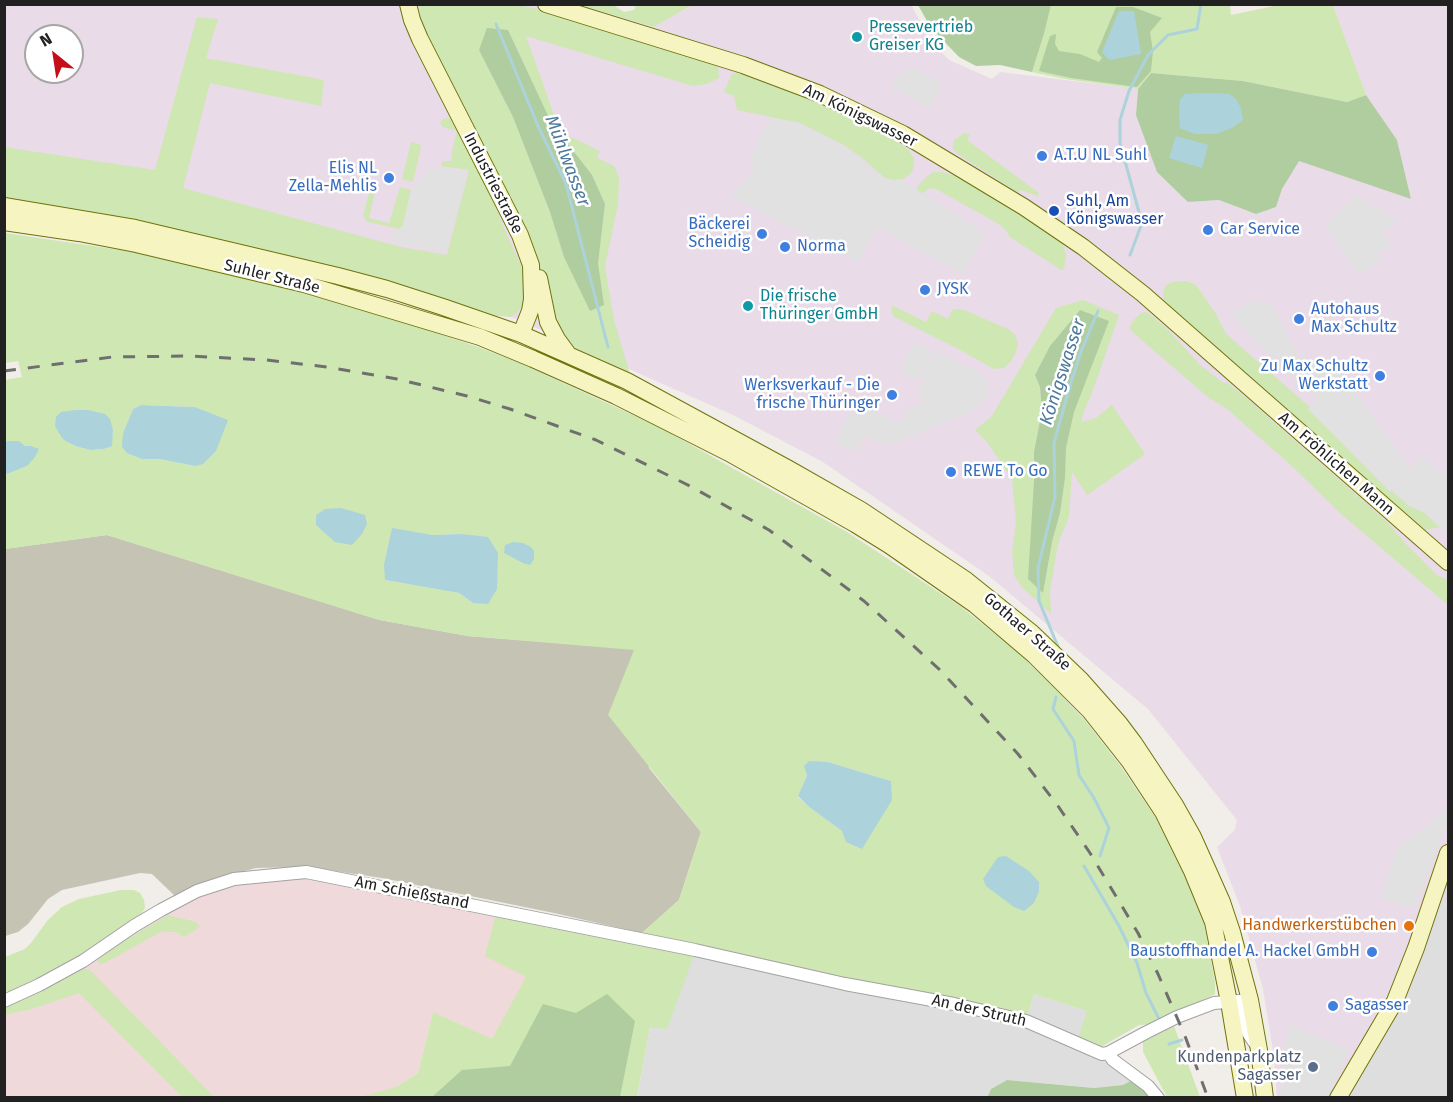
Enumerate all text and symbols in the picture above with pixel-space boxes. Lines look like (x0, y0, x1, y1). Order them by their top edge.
place label: Pressevertrieb Greiser KG (869, 18, 973, 56)
north arrow (24, 24, 84, 84)
text: N (36, 29, 55, 51)
marker: Pressevertrieb Greiser KG (850, 30, 864, 44)
street label: Am Königswasser (800, 80, 920, 152)
water label: Mühlwasser (540, 113, 594, 209)
street label: Industriestraße (459, 129, 527, 237)
place label: A.T.U NL Suhl (1054, 146, 1147, 166)
marker: A.T.U NL Suhl (1035, 149, 1049, 163)
place label: Elis NL Zella-Mehlis (289, 159, 377, 197)
marker: Elis NL Zella-Mehlis (382, 171, 396, 185)
place label: Suhl, Am Königswasser (1066, 192, 1164, 230)
marker: Suhl, Am Königswasser (1047, 204, 1061, 218)
place label: Bäckerei Scheidig (688, 215, 750, 253)
place label: Car Service (1220, 220, 1300, 240)
marker: Car Service (1201, 223, 1215, 237)
marker: Bäckerei Scheidig (755, 227, 769, 241)
place label: Norma (797, 237, 846, 257)
marker: Norma (778, 240, 792, 254)
street label: Suhler Straße (222, 256, 322, 298)
place label: JYSK (937, 280, 969, 300)
marker: JYSK (918, 283, 932, 297)
place label: Die frische Thüringer GmbH (760, 287, 878, 325)
marker: Die frische Thüringer GmbH (741, 299, 755, 313)
place label: Autohaus Max Schultz (1311, 300, 1397, 338)
marker: Autohaus Max Schultz (1292, 312, 1306, 326)
water label: Königswasser (1036, 316, 1090, 428)
place label: Zu Max Schultz Werkstatt (1261, 357, 1368, 395)
marker: Zu Max Schultz Werkstatt (1373, 369, 1387, 383)
place label: Werksverkauf - Die frische Thüringer (744, 376, 880, 414)
marker: Werksverkauf - Die frische Thüringer (885, 388, 899, 402)
street label: Am Fröhlichen Mann (1274, 408, 1398, 520)
place label: REWE To Go (963, 462, 1048, 482)
marker: REWE To Go (944, 465, 958, 479)
street label: Gothaer Straße (979, 589, 1075, 675)
street label: Am Schießstand (353, 872, 471, 914)
place label: Handwerkerstübchen (1242, 916, 1397, 936)
marker: Handwerkerstübchen (1402, 919, 1416, 933)
place label: Baustoffhandel A. Hackel GmbH (1130, 942, 1360, 962)
marker: Baustoffhandel A. Hackel GmbH (1365, 945, 1379, 959)
street label: An der Struth (930, 991, 1028, 1031)
place label: Sagasser (1345, 996, 1409, 1016)
marker: Sagasser (1326, 999, 1340, 1013)
place label: Kundenparkplatz Sagasser (1177, 1048, 1301, 1086)
marker: Kundenparkplatz Sagasser (1306, 1060, 1320, 1074)

